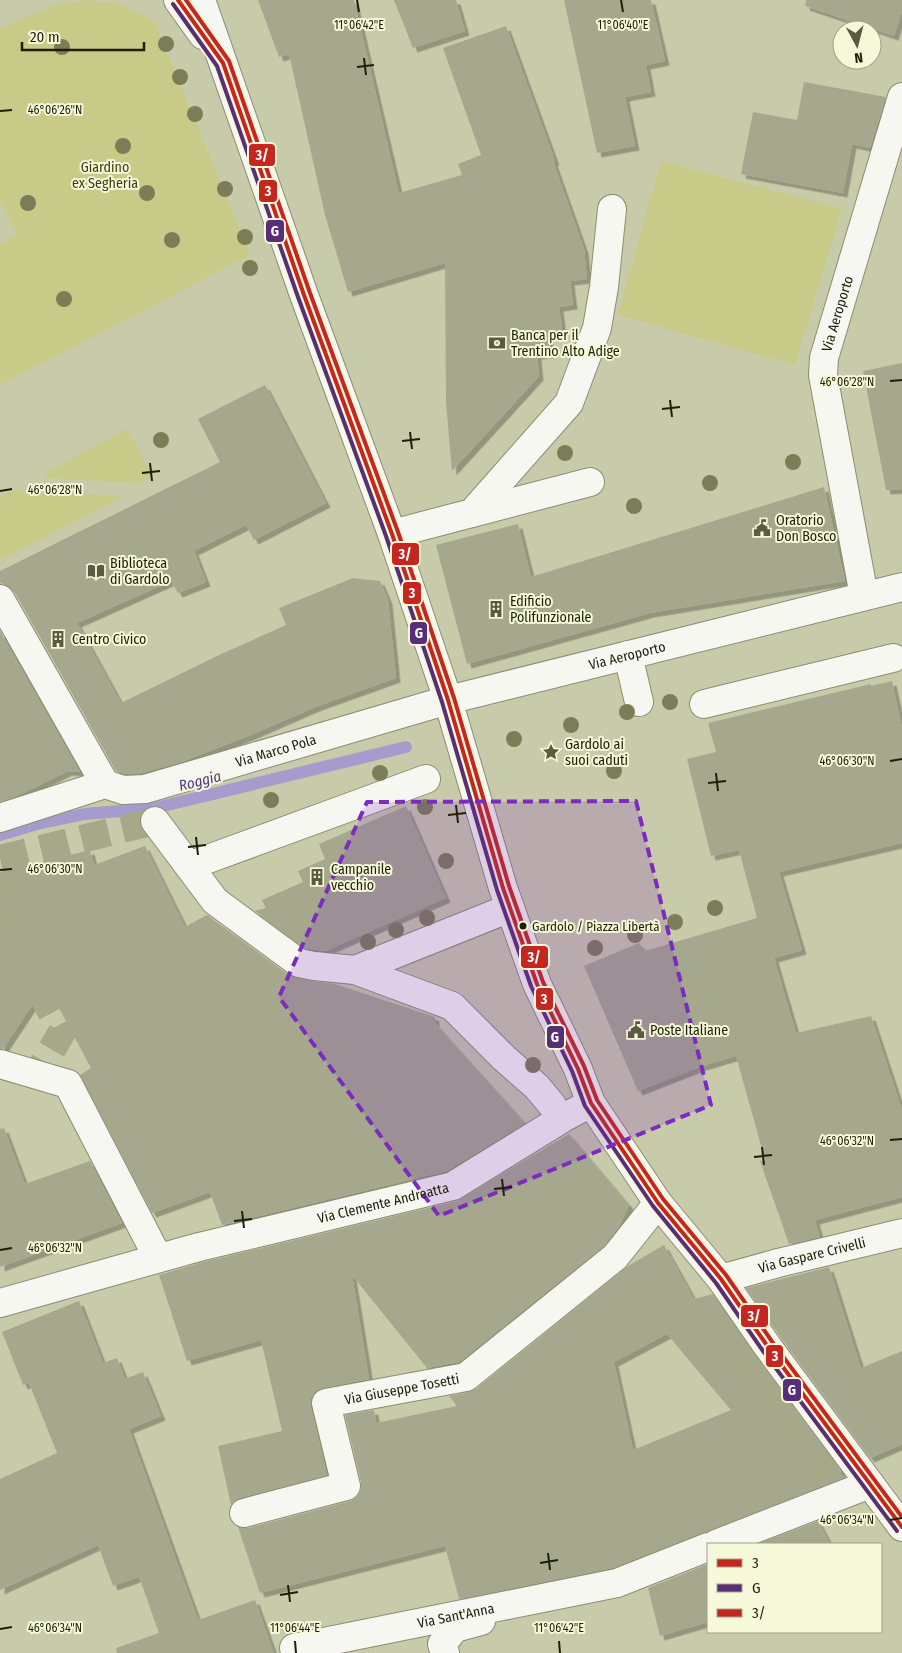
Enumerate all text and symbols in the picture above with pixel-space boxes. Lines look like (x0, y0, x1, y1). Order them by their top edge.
text: 11°06'42"E (334, 18, 384, 32)
text: 11°06'40"E (598, 18, 649, 32)
scale bar (22, 20, 145, 52)
north arrow (832, 20, 882, 70)
text: 20 m (30, 28, 60, 46)
text: N (853, 48, 864, 66)
text: 46°06'26"N (28, 103, 82, 117)
line badge: 3/ (248, 143, 276, 167)
text: 3/ (255, 147, 268, 164)
park label: Giardino ex Segheria (72, 159, 138, 192)
line badge: 3 (258, 179, 278, 203)
text: 3 (264, 183, 272, 200)
line badge: G (265, 219, 285, 243)
text: G (271, 223, 279, 240)
street label: Via Aeroporto (818, 274, 857, 354)
place label: Banca per il Trentino Alto Adige (511, 327, 620, 360)
bank icon: Banca per il Trentino Alto Adige (487, 333, 507, 353)
text: 46°06'28"N (820, 375, 874, 389)
text: 46°06'28"N (28, 483, 82, 497)
place label: Oratorio Don Bosco (776, 512, 836, 545)
public building icon: Oratorio Don Bosco (752, 518, 772, 538)
line badge: 3/ (391, 542, 420, 566)
text: 3/ (398, 546, 411, 563)
place label: Biblioteca di Gardolo (110, 555, 170, 588)
library icon: Biblioteca di Gardolo (86, 561, 106, 581)
line badge: 3 (402, 581, 422, 605)
text: 3 (408, 585, 416, 602)
place label: Edificio Polifunzionale (510, 593, 592, 626)
building icon: Edificio Polifunzionale (486, 599, 506, 619)
line badge: G (409, 621, 428, 645)
text: G (415, 625, 423, 642)
building icon: Centro Civico (48, 629, 68, 649)
place label: Centro Civico (72, 631, 146, 648)
street label: Via Aeroporto (587, 638, 667, 673)
street label: Via Marco Pola (233, 731, 318, 770)
place label: Gardolo ai suoi caduti (565, 736, 628, 769)
place icon: Gardolo ai suoi caduti (541, 742, 561, 762)
text: 46°06'30"N (819, 754, 875, 768)
water label: Roggia (177, 767, 223, 795)
place label: Campanile vecchio (331, 861, 391, 894)
text: 46°06'30"N (27, 862, 83, 876)
building icon: Campanile vecchio (307, 867, 327, 887)
place label: Gardolo / Piazza Libertà (532, 919, 660, 934)
marker: Gardolo / Piazza Libertà (518, 921, 528, 931)
line badge: 3/ (520, 945, 549, 969)
text: 3/ (527, 949, 540, 966)
line badge: 3 (535, 987, 554, 1011)
text: 3 (540, 991, 548, 1008)
public building icon: Poste Italiane (626, 1020, 646, 1040)
place label: Poste Italiane (650, 1022, 728, 1039)
line badge: G (546, 1025, 565, 1049)
text: G (551, 1029, 559, 1046)
text: 46°06'32"N (820, 1134, 874, 1148)
street label: Via Clemente Andreatta (316, 1179, 451, 1227)
street label: Via Gaspare Crivelli (756, 1234, 867, 1277)
text: 46°06'32"N (28, 1241, 82, 1255)
line badge: 3/ (740, 1304, 769, 1328)
text: 3/ (747, 1308, 760, 1325)
line badge: 3 (765, 1344, 784, 1368)
text: 3 (771, 1348, 779, 1365)
street label: Via Giuseppe Tosetti (343, 1370, 461, 1408)
line badge: G (782, 1378, 802, 1402)
text: G (788, 1382, 796, 1399)
text: 46°06'34"N (820, 1513, 874, 1527)
legend (707, 1543, 882, 1633)
text: 3 (752, 1554, 759, 1572)
text: G (752, 1579, 761, 1597)
street label: Via Sant'Anna (416, 1599, 496, 1631)
text: 3/ (752, 1604, 766, 1622)
text: 46°06'34"N (28, 1621, 82, 1635)
text: 11°06'44"E (270, 1621, 320, 1635)
text: 11°06'42"E (534, 1621, 584, 1635)

